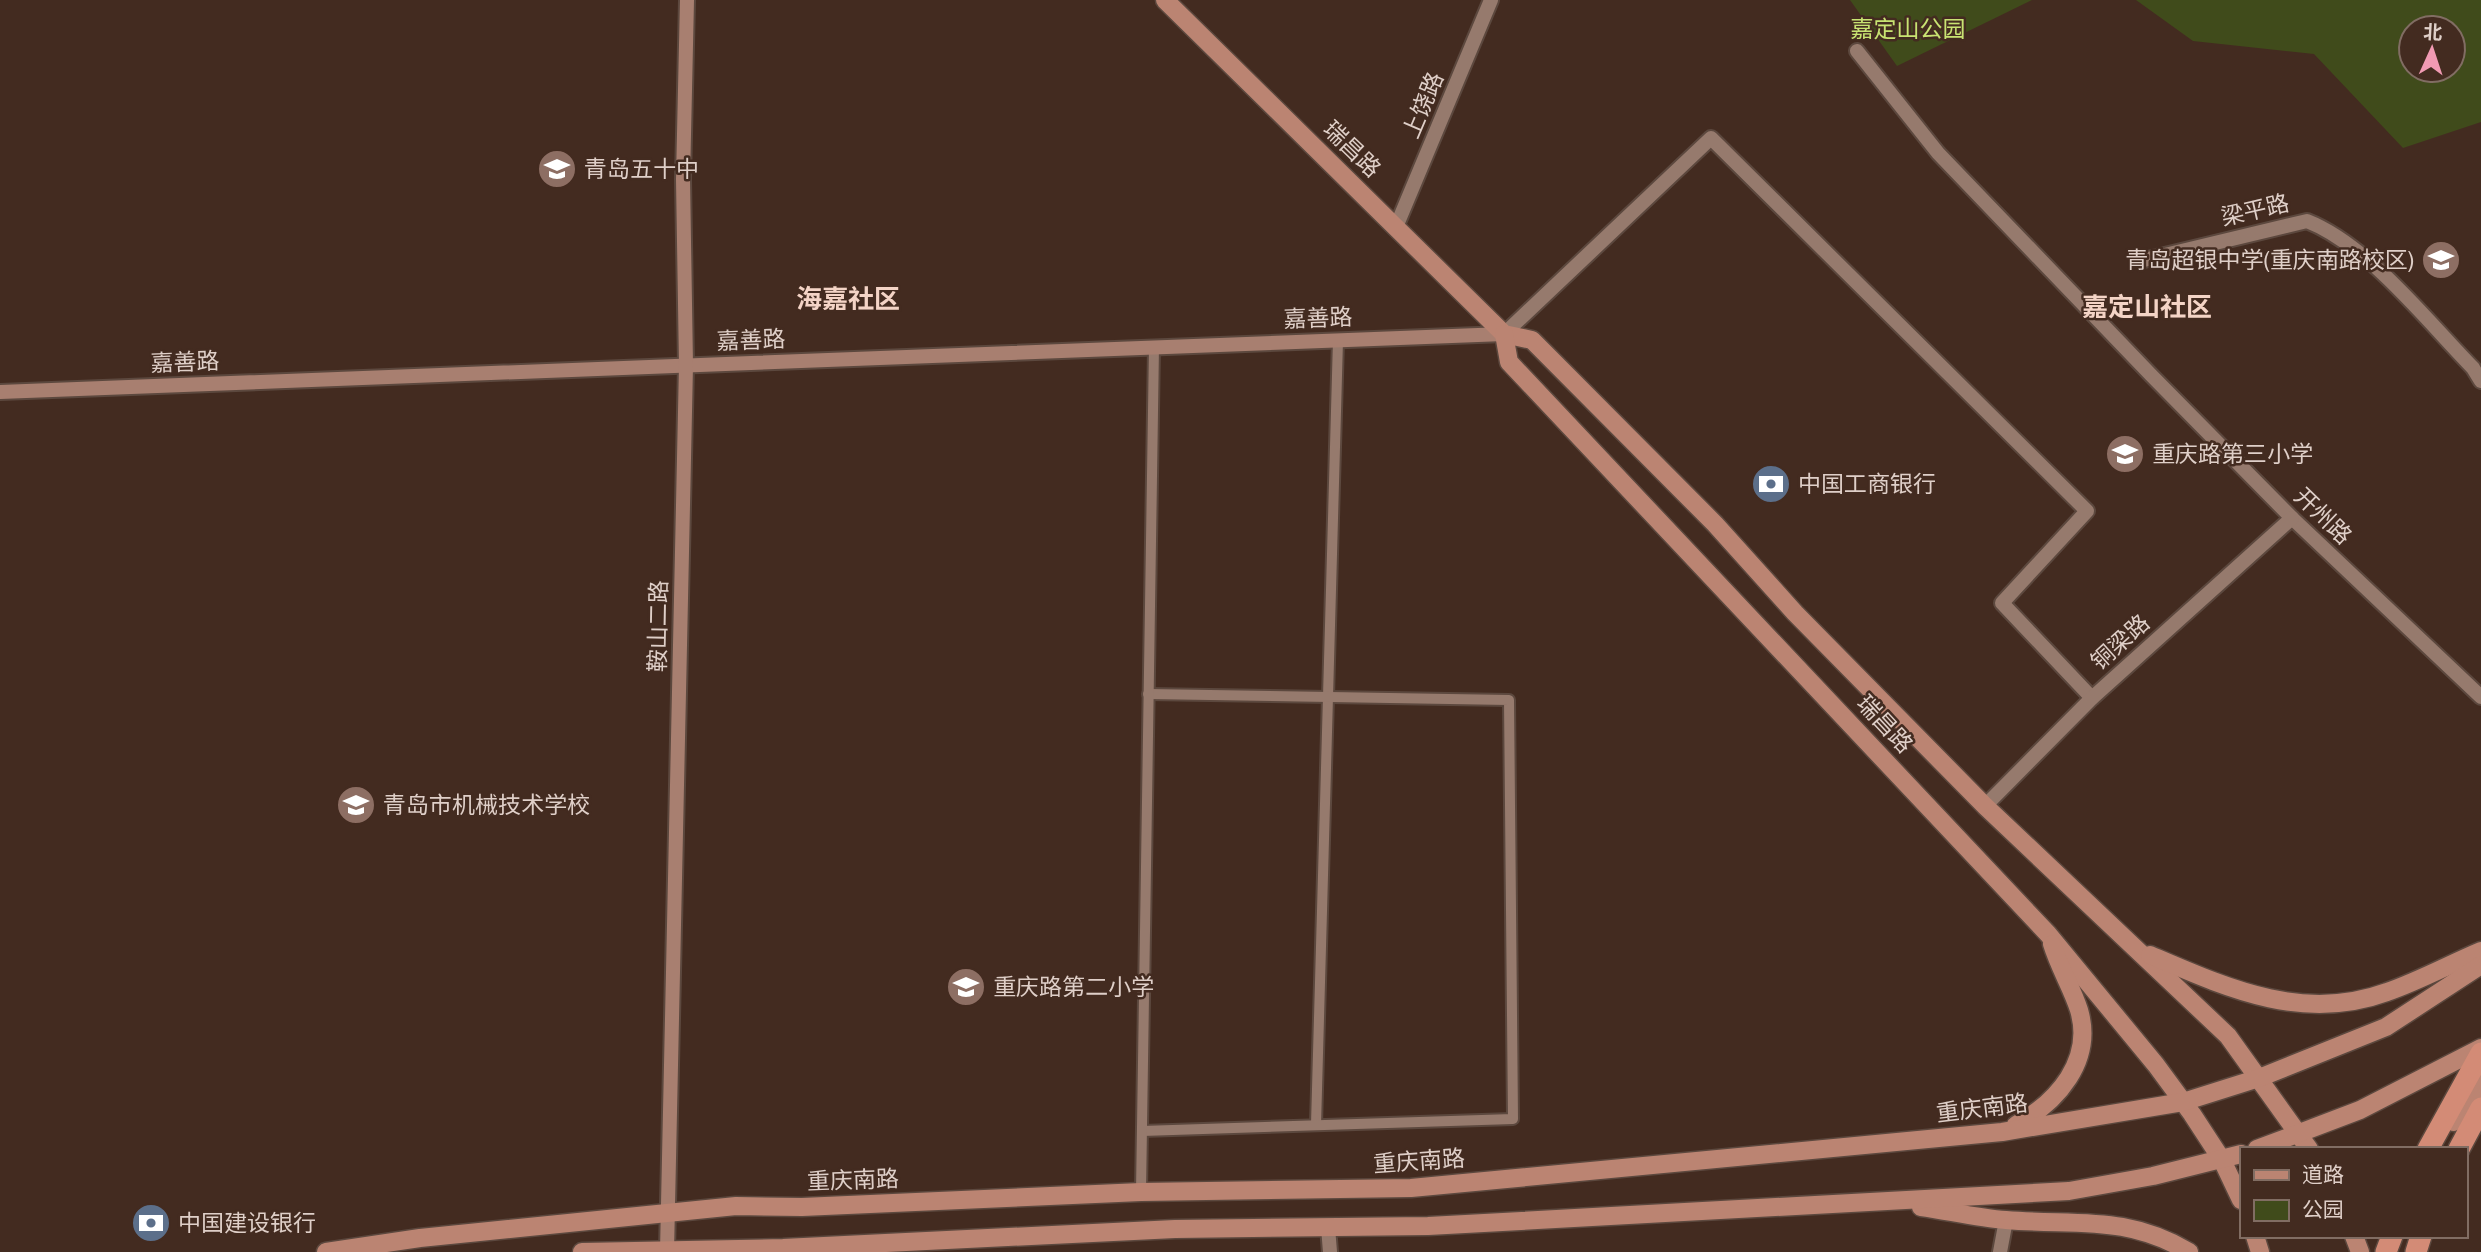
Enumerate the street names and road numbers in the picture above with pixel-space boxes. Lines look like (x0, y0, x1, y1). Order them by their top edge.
street label: 上饶路 (1395, 67, 1450, 143)
street label: 瑞昌路 (1317, 114, 1388, 184)
street label: 梁平路 (2218, 187, 2292, 232)
street label: 嘉善路 (1283, 301, 1353, 334)
street label: 嘉善路 (716, 323, 786, 356)
street label: 嘉善路 (150, 345, 220, 378)
street label: 开州路 (2288, 481, 2359, 551)
street label: 鞍山二路 (641, 580, 674, 672)
street label: 铜梁路 (2084, 607, 2156, 676)
street label: 瑞昌路 (1851, 688, 1920, 759)
street label: 重庆南路 (1934, 1087, 2029, 1128)
street label: 重庆南路 (1372, 1142, 1466, 1179)
street label: 重庆南路 (806, 1162, 899, 1197)

